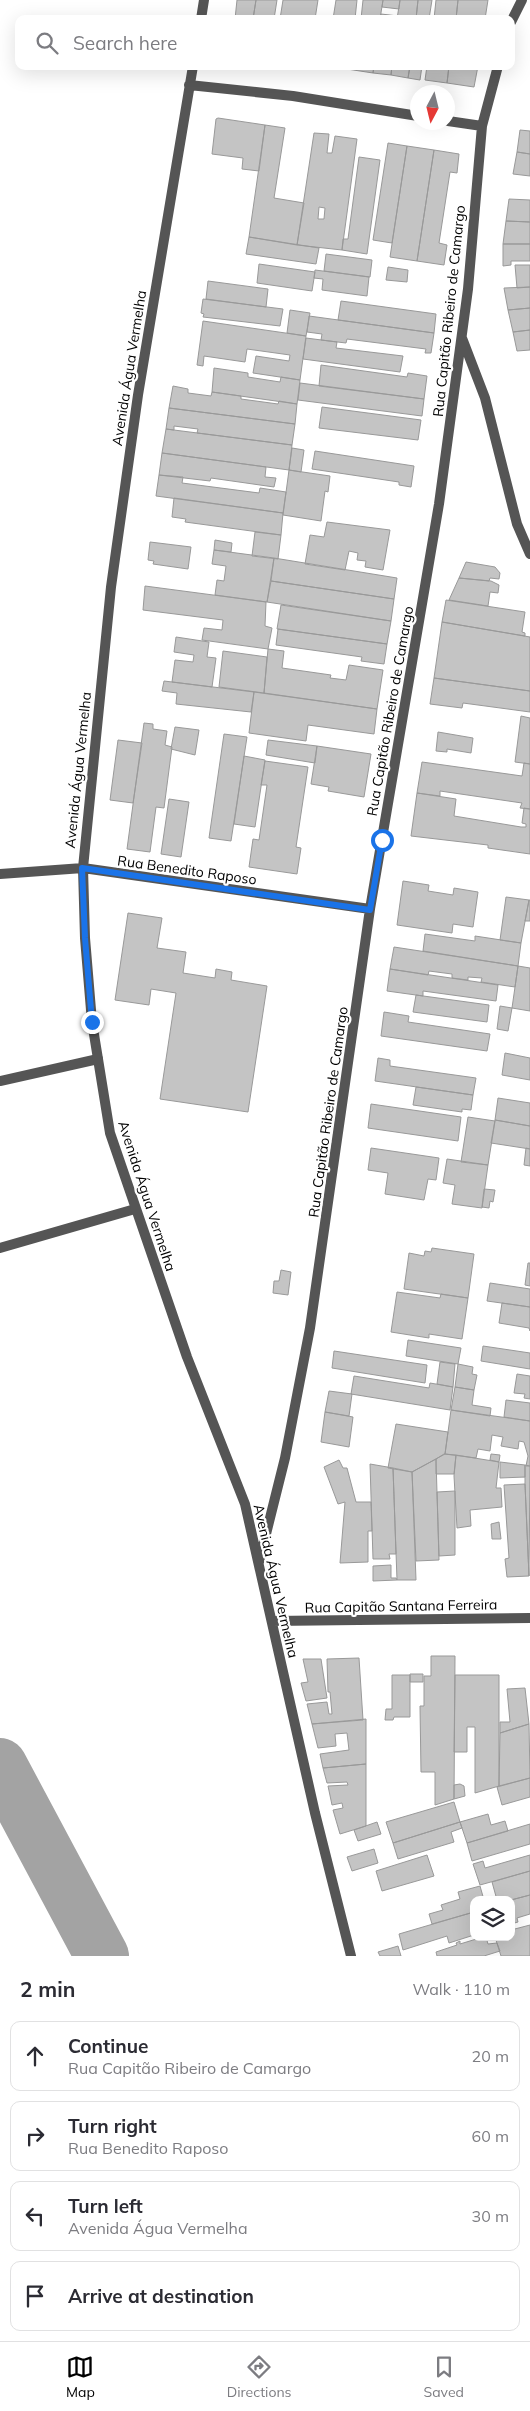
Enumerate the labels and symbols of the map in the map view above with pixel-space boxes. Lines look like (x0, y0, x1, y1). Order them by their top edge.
north arrow (410, 85, 455, 130)
street label: Rua Capitão Ribeiro de Camargo (429, 204, 469, 418)
street label: Avenida Água Vermelha (108, 289, 150, 447)
street label: Rua Capitão Ribeiro de Camargo (363, 605, 417, 817)
street label: Avenida Água Vermelha (61, 691, 95, 849)
route start (371, 829, 394, 852)
street label: Rua Benedito Raposo (116, 851, 258, 889)
street label: Rua Capitão Ribeiro de Camargo (304, 1005, 352, 1219)
route end (81, 1011, 104, 1034)
street label: Avenida Água Vermelha (114, 1118, 180, 1274)
street label: Avenida Água Vermelha (250, 1502, 302, 1660)
street label: Rua Capitão Santana Ferreira (304, 1595, 498, 1617)

